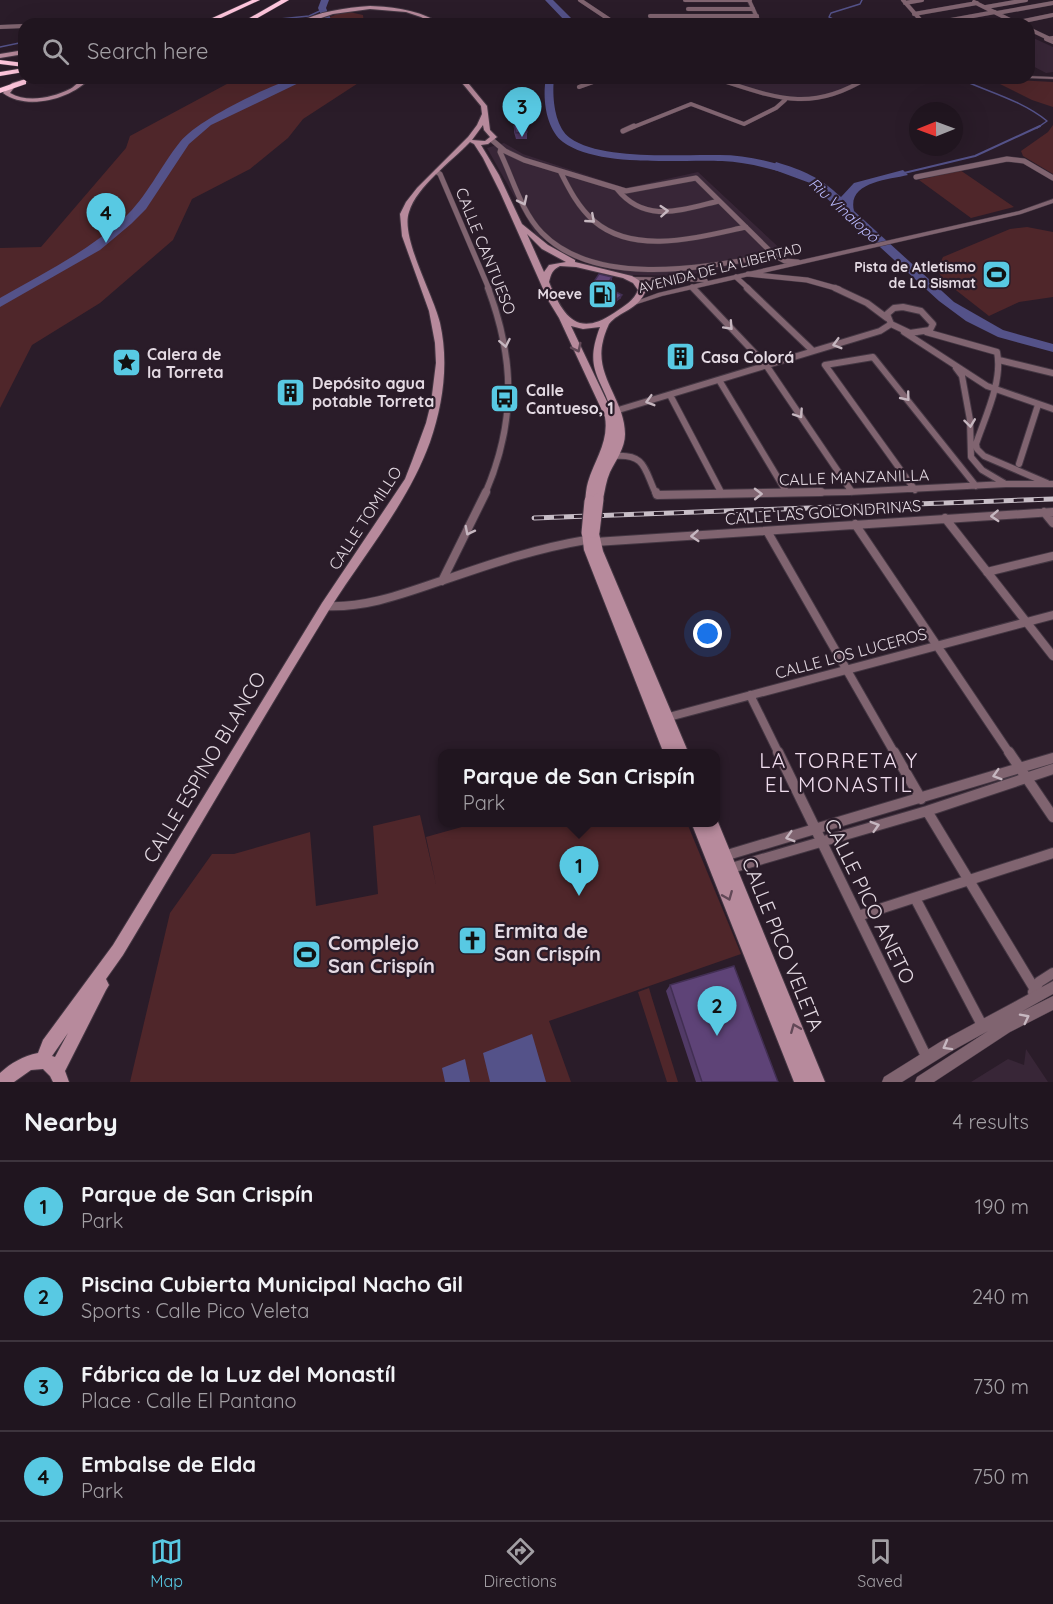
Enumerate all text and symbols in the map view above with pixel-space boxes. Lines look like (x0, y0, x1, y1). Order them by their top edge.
search box (18, 18, 1035, 84)
icon: search (39, 35, 72, 68)
text: Search here (87, 37, 208, 65)
pin: 3 (502, 88, 542, 137)
north arrow (909, 102, 963, 156)
water label: Riu Vinalopó (805, 174, 884, 247)
street label: CALLE CANTUESO (451, 185, 521, 317)
pin: 4 (86, 194, 126, 243)
one-way arrow (515, 194, 527, 205)
one-way arrow (660, 205, 669, 218)
one-way arrow (584, 212, 595, 223)
street label: AVENIDA DE LA LIBERTAD (636, 239, 804, 297)
place label: Pista de Atletismo de La Sismat (854, 258, 976, 292)
sports icon: Pista de Atletismo de La Sismat (981, 259, 1013, 291)
fuel station icon: Moeve (587, 278, 619, 310)
place label: Moeve (538, 285, 582, 303)
one-way arrow (722, 319, 733, 330)
one-way arrow (832, 337, 843, 349)
one-way arrow (497, 338, 510, 348)
building icon: Casa Colorá (664, 341, 696, 373)
one-way arrow (570, 342, 582, 353)
place label: Calera de la Torreta (147, 344, 224, 382)
place icon: Calera de la Torreta (110, 347, 142, 379)
place label: Casa Colorá (701, 347, 794, 367)
place label: Depósito agua potable Torreta (312, 373, 434, 411)
building icon: Depósito agua potable Torreta (275, 376, 307, 408)
place label: Calle Cantueso, 1 (526, 380, 614, 418)
bus stop icon: Calle Cantueso, 1 (489, 383, 521, 415)
one-way arrow (898, 390, 909, 401)
one-way arrow (645, 394, 656, 406)
one-way arrow (792, 407, 803, 418)
one-way arrow (963, 418, 975, 428)
street label: CALLE TOMILLO (324, 463, 406, 573)
street label: CALLE MANZANILLA (779, 464, 929, 490)
one-way arrow (753, 487, 762, 500)
street label: CALLE LAS GOLONDRINAS (724, 495, 922, 529)
one-way arrow (990, 509, 999, 522)
one-way arrow (465, 524, 476, 535)
one-way arrow (691, 529, 700, 542)
your location (693, 619, 722, 648)
street label: CALLE LOS LUCEROS (773, 623, 929, 683)
street label: CALLE ESPINO BLANCO (137, 667, 271, 867)
district label: LA TORRETA Y EL MONASTIL (759, 747, 919, 797)
popup (438, 749, 720, 827)
text: Parque de San Crispín (463, 762, 695, 790)
one-way arrow (992, 768, 1003, 780)
text: Park (463, 790, 505, 815)
street label: CALLE PICO ANETO (819, 814, 921, 988)
one-way arrow (869, 821, 880, 833)
one-way arrow (785, 830, 796, 842)
pin: 1 (560, 846, 598, 896)
street label: CALLE PICO VELETA (737, 853, 829, 1035)
one-way arrow (721, 890, 733, 901)
place label: Ermita de San Crispín (494, 918, 601, 966)
church icon: Ermita de San Crispín (457, 925, 489, 957)
place label: Complejo San Crispín (328, 930, 435, 978)
sports icon: Complejo San Crispín (291, 938, 323, 970)
pin: 2 (698, 986, 736, 1036)
one-way arrow (1018, 1014, 1029, 1025)
one-way arrow (790, 1023, 802, 1034)
one-way arrow (943, 1039, 953, 1050)
text: Nearby (24, 1105, 118, 1138)
text: 4 results (953, 1109, 1029, 1134)
text: Parque de San Crispín (81, 1180, 313, 1208)
text: 1 (40, 1194, 47, 1219)
text: 190 m (975, 1194, 1029, 1219)
text: Park (81, 1208, 123, 1233)
text: Piscina Cubierta Municipal Nacho Gil (81, 1270, 463, 1298)
text: 2 (38, 1284, 49, 1309)
text: 240 m (972, 1284, 1029, 1309)
text: Sports · Calle Pico Veleta (81, 1298, 309, 1323)
text: Fábrica de la Luz del Monastíl (81, 1360, 396, 1388)
text: 3 (38, 1374, 49, 1399)
text: 730 m (973, 1374, 1029, 1399)
text: Place · Calle El Pantano (81, 1388, 297, 1413)
text: Embalse de Elda (81, 1450, 256, 1478)
text: 4 (38, 1464, 49, 1489)
text: 750 m (972, 1464, 1029, 1489)
text: Park (81, 1478, 123, 1503)
tab: Map (150, 1535, 183, 1591)
tab: Directions (484, 1535, 557, 1591)
tab: Saved (857, 1535, 903, 1591)

